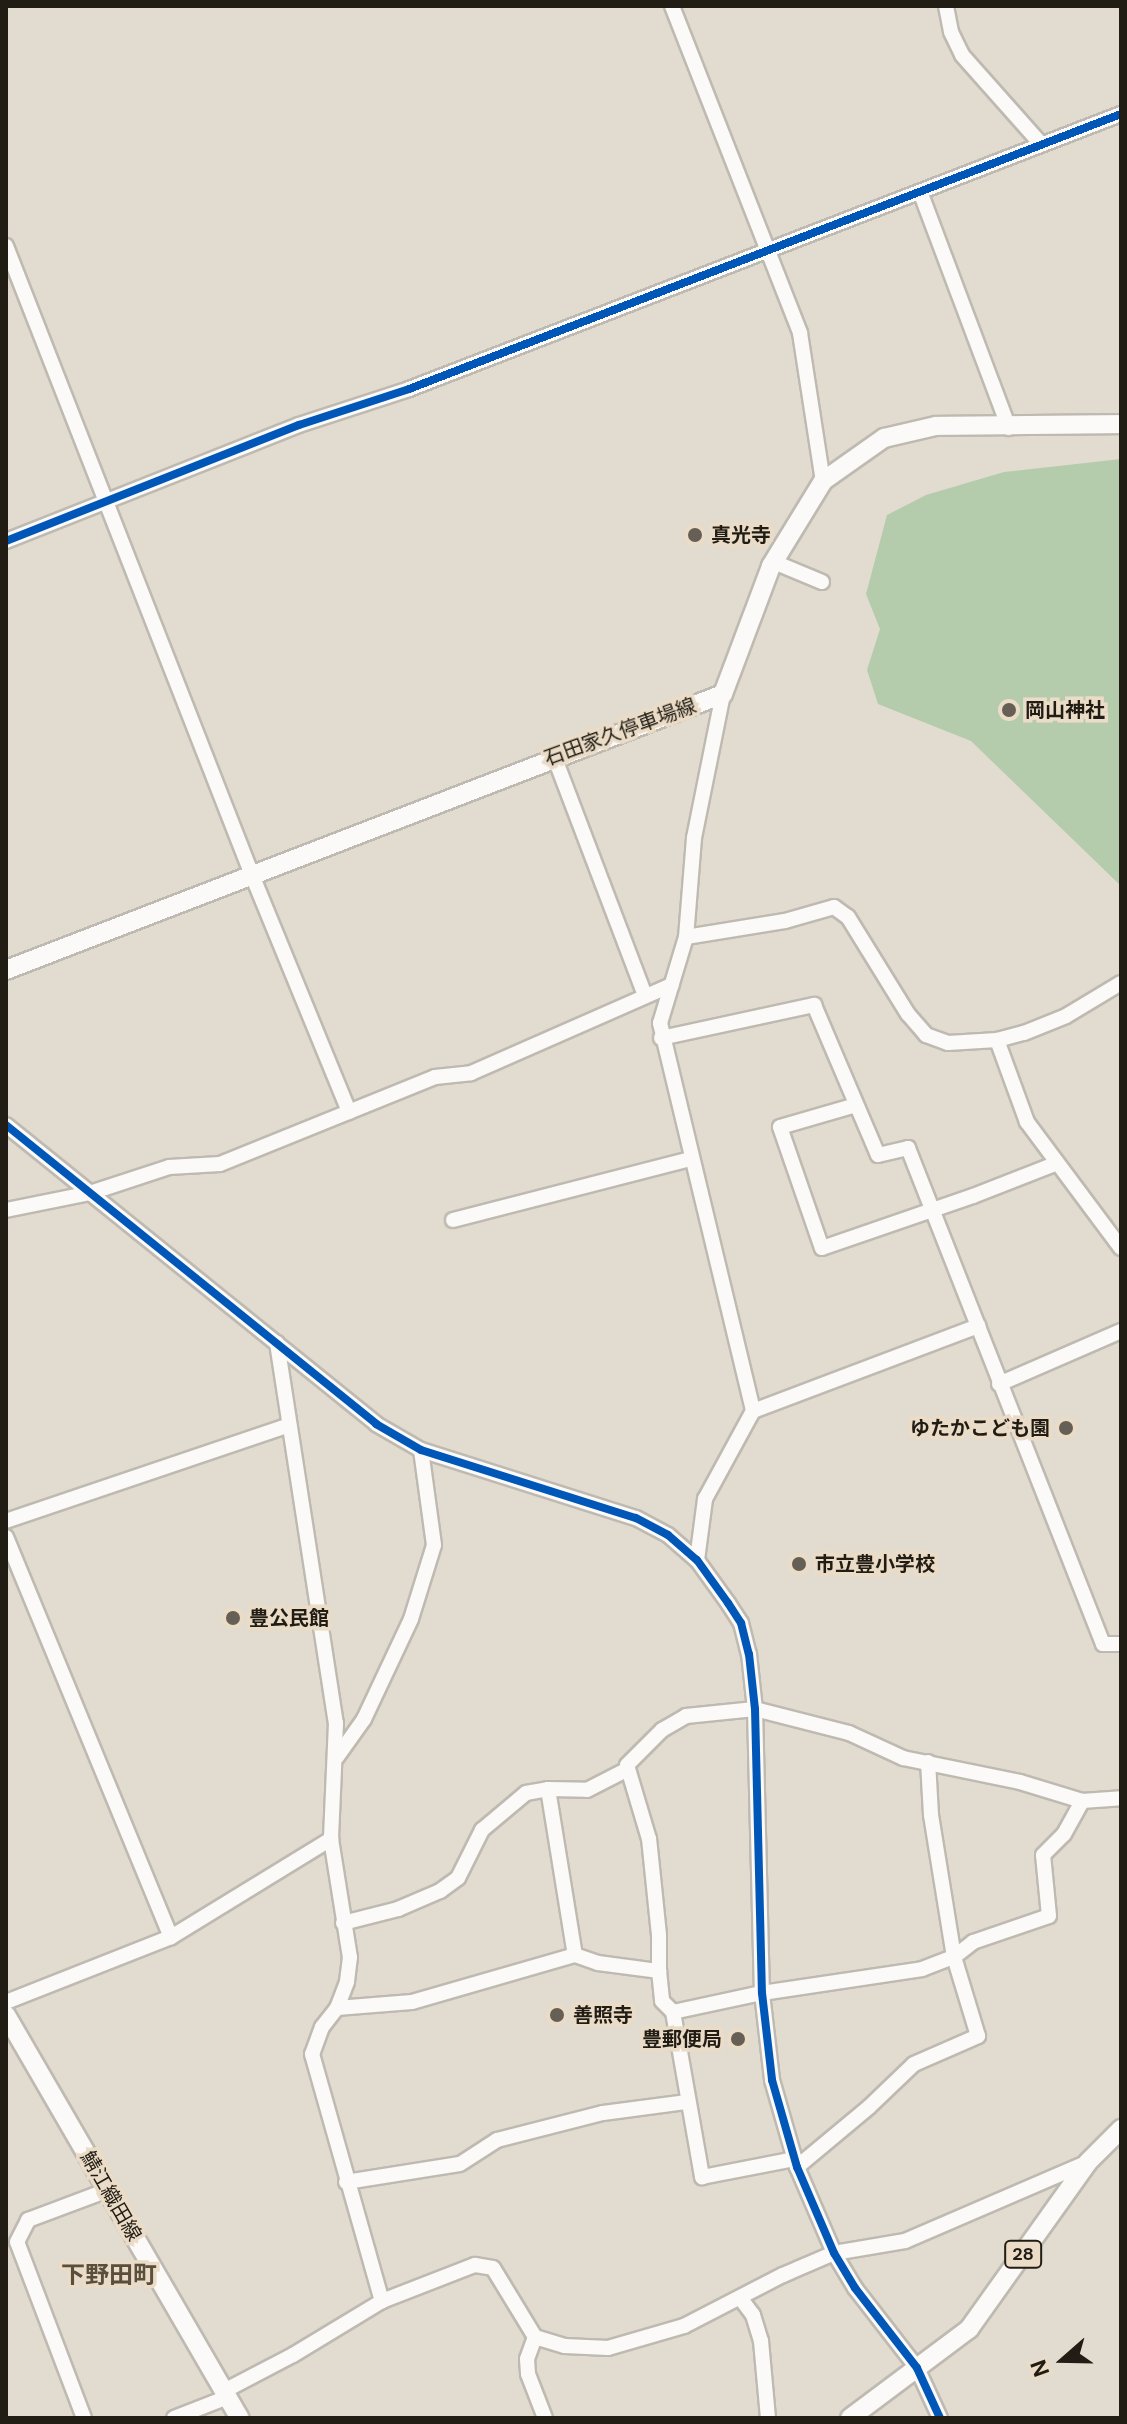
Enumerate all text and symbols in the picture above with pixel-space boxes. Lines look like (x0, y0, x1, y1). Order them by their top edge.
place label: 真光寺 (711, 523, 771, 547)
marker: 真光寺 (686, 526, 704, 544)
street label: 石田家久停車場線 (541, 693, 699, 771)
place label: 岡山神社 (1025, 698, 1105, 722)
marker: 岡山神社 (1000, 701, 1018, 719)
place label: ゆたかこども園 (910, 1416, 1050, 1440)
marker: ゆたかこども園 (1057, 1419, 1075, 1437)
place label: 市立豊小学校 (815, 1552, 935, 1576)
marker: 市立豊小学校 (790, 1555, 808, 1573)
place label: 豊公民館 (249, 1606, 329, 1630)
marker: 豊公民館 (224, 1609, 242, 1627)
place label: 善照寺 (573, 2003, 633, 2027)
marker: 善照寺 (548, 2006, 566, 2024)
place label: 豊郵便局 (642, 2027, 722, 2051)
marker: 豊郵便局 (729, 2030, 747, 2048)
street label: 鯖江織田線 (76, 2147, 146, 2245)
road number: 28 (1003, 2240, 1043, 2268)
district label: 下野田町 (61, 2261, 157, 2289)
north arrow (1023, 2320, 1103, 2400)
text: N (1024, 2356, 1056, 2381)

